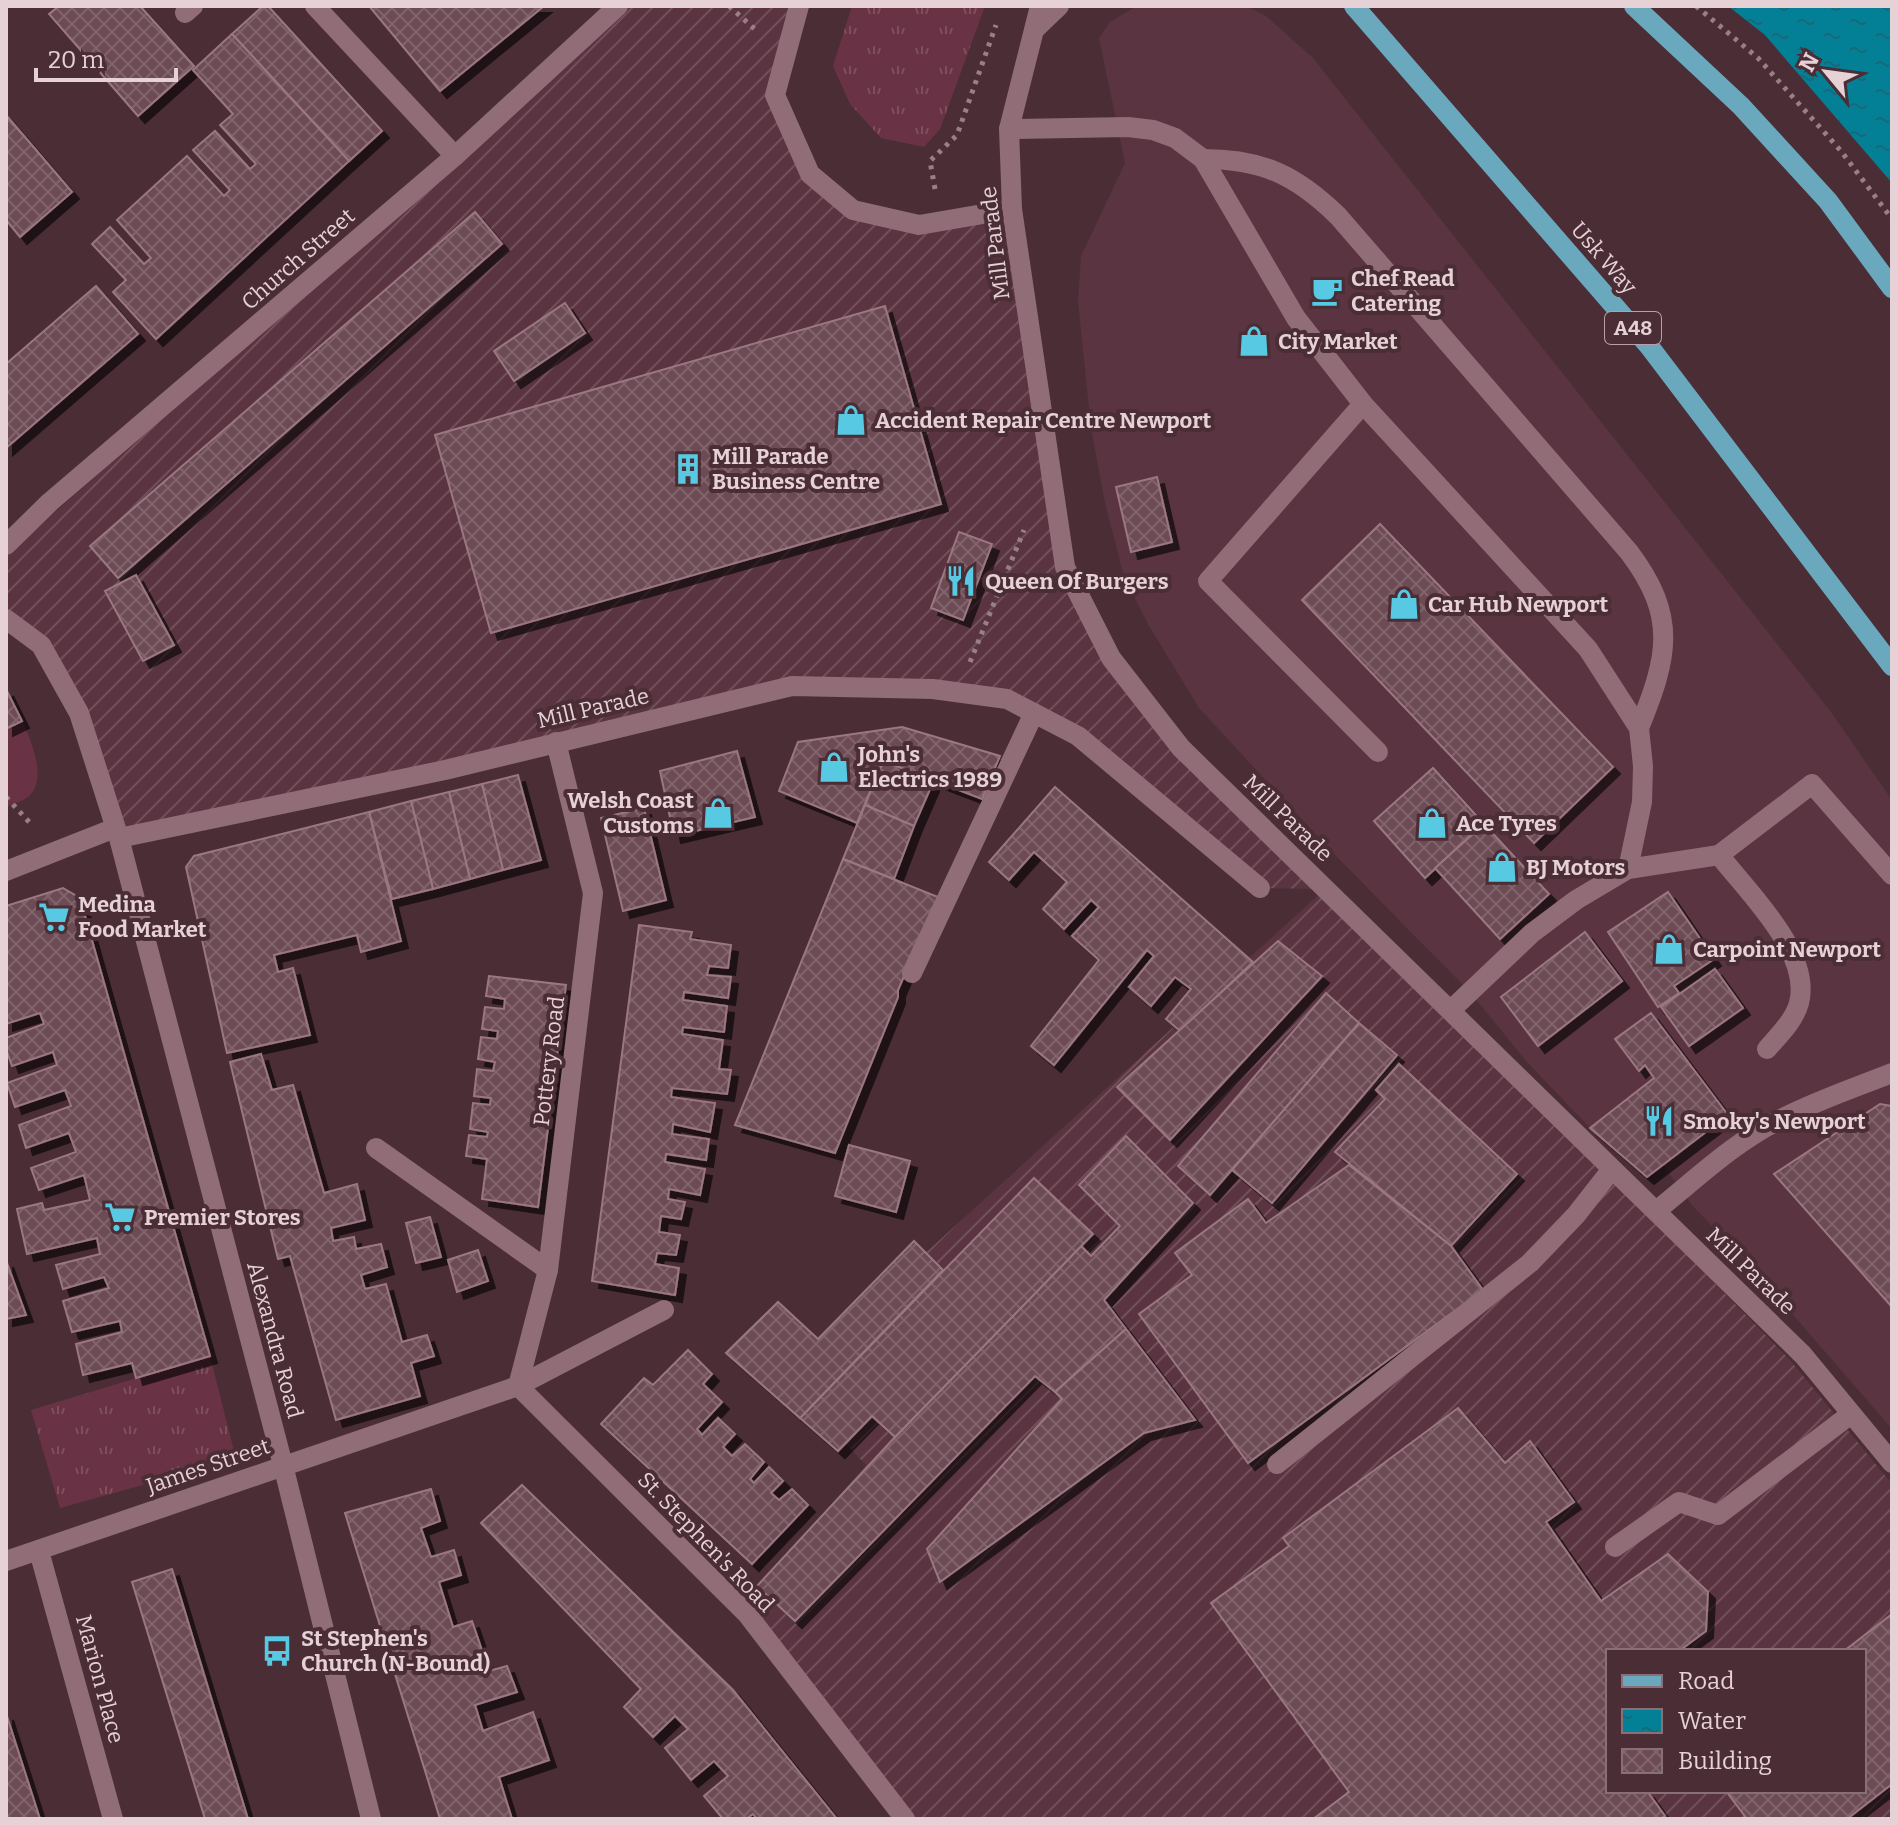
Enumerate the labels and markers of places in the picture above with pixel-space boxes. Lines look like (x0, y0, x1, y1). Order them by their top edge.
place label: Chef Read Catering (1351, 265, 1455, 317)
cafe icon: Chef Read Catering (1310, 274, 1344, 308)
shop icon: City Market (1237, 324, 1271, 358)
place label: City Market (1278, 328, 1398, 355)
shop icon: Accident Repair Centre Newport (834, 403, 868, 437)
place label: Accident Repair Centre Newport (875, 407, 1212, 434)
place label: Mill Parade Business Centre (712, 443, 880, 495)
building icon: Mill Parade Business Centre (671, 452, 705, 486)
restaurant icon: Queen Of Burgers (944, 564, 978, 598)
place label: Queen Of Burgers (985, 568, 1169, 595)
shop icon: Car Hub Newport (1387, 587, 1421, 621)
place label: Car Hub Newport (1428, 591, 1609, 618)
place label: John's Electrics 1989 (857, 741, 1002, 793)
shop icon: John's Electrics 1989 (817, 750, 851, 784)
place label: Welsh Coast Customs (567, 787, 694, 839)
shop icon: Welsh Coast Customs (701, 796, 735, 830)
shop icon: Ace Tyres (1415, 806, 1449, 840)
place label: Ace Tyres (1456, 810, 1557, 837)
shop icon: BJ Motors (1485, 850, 1519, 884)
place label: BJ Motors (1526, 854, 1626, 881)
place label: Medina Food Market (78, 891, 207, 943)
supermarket icon: Medina Food Market (37, 900, 71, 934)
shop icon: Carpoint Newport (1652, 932, 1686, 966)
place label: Carpoint Newport (1693, 936, 1881, 963)
restaurant icon: Smoky's Newport (1642, 1104, 1676, 1138)
place label: Smoky's Newport (1683, 1108, 1866, 1135)
supermarket icon: Premier Stores (103, 1200, 137, 1234)
place label: Premier Stores (144, 1204, 301, 1231)
place label: St Stephen's Church (N-Bound) (301, 1625, 490, 1677)
bus stop icon: St Stephen's Church (N-Bound) (260, 1634, 294, 1668)

